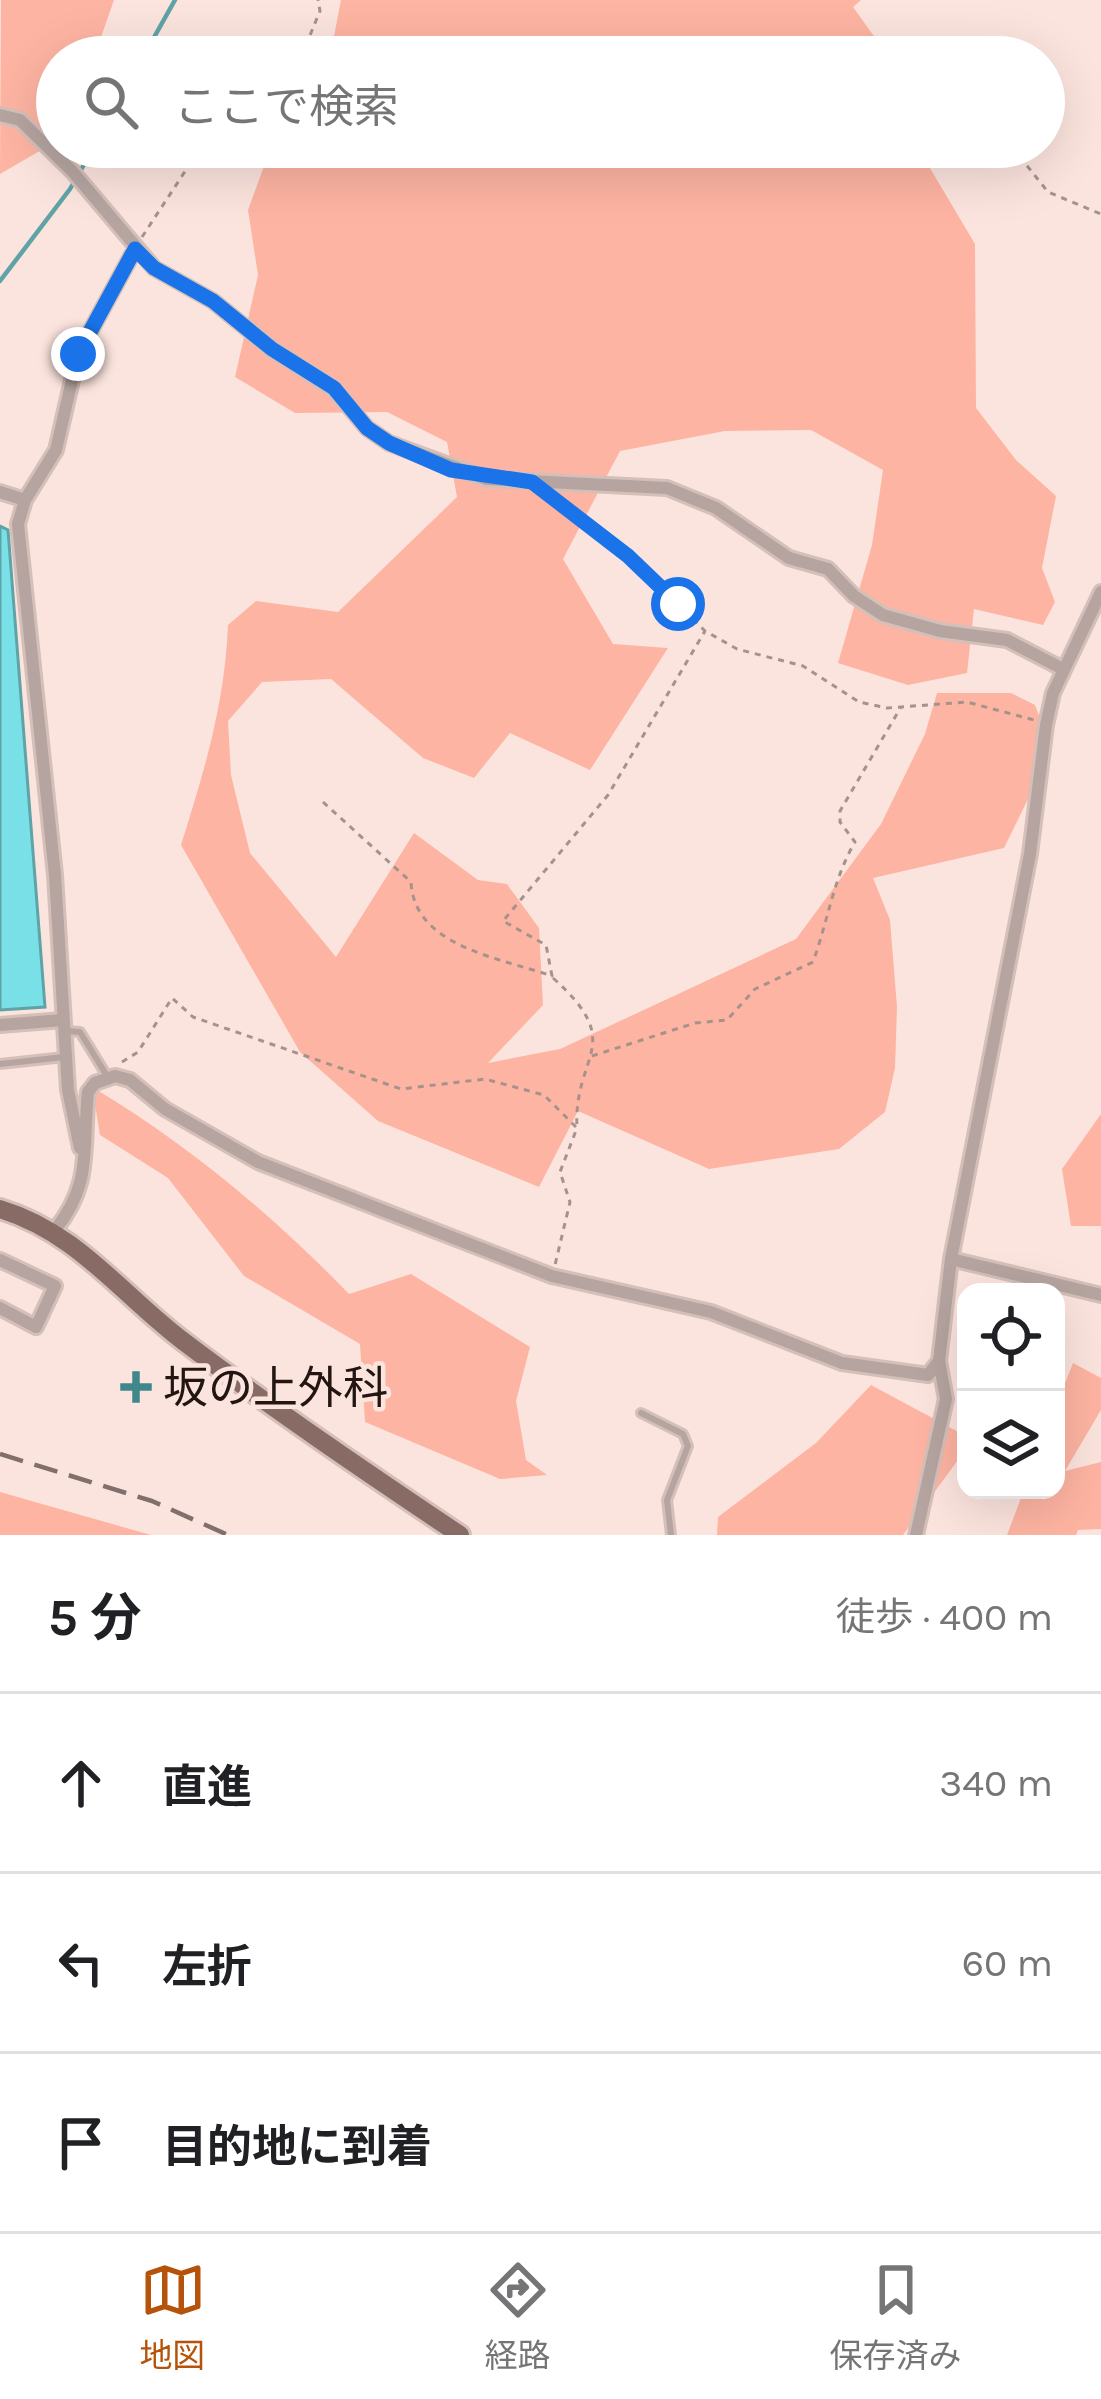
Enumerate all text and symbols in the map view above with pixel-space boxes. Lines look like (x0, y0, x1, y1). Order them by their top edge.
search box (36, 36, 1065, 168)
icon: search (78, 69, 144, 135)
text: ここで検索 (174, 81, 399, 133)
route end (51, 327, 105, 381)
route start (651, 577, 705, 631)
map controls (957, 1283, 1065, 1499)
button: locate (957, 1283, 1065, 1391)
place label: 坂の上外科 (163, 1362, 388, 1414)
marker: 坂の上外科 (120, 1371, 152, 1403)
button: layers (957, 1391, 1065, 1499)
text: 5 分 (48, 1588, 142, 1648)
text: 徒歩 · 400 m (836, 1594, 1053, 1640)
icon: ahead (48, 1750, 114, 1816)
text: 340 m (939, 1760, 1053, 1806)
text: 直進 (162, 1761, 252, 1813)
icon: left (48, 1930, 114, 1996)
text: 60 m (962, 1940, 1053, 1986)
text: 左折 (162, 1941, 252, 1993)
icon: arrive (48, 2110, 114, 2176)
text: 目的地に到着 (162, 2121, 432, 2173)
tab: 地図 (140, 2257, 206, 2377)
tab: 経路 (485, 2257, 551, 2377)
tab: 保存済み (830, 2257, 962, 2377)

